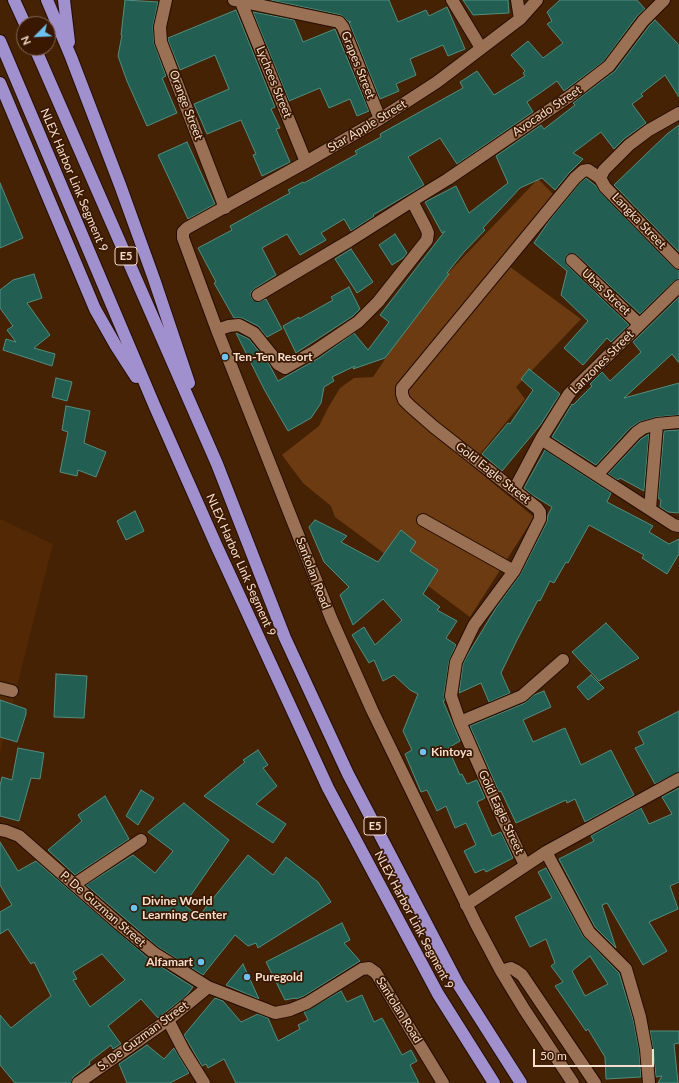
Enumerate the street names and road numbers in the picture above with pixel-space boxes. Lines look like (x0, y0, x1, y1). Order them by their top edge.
street label: Grapes Street (338, 29, 378, 101)
street label: Lychees Street (253, 44, 295, 120)
street label: Orange Street (166, 68, 206, 142)
street label: Avocado Street (510, 83, 584, 139)
street label: Star Apple Street (325, 97, 409, 155)
street label: NLEX Harbor Link Segment 9 (37, 106, 111, 254)
street label: Langka Street (609, 190, 669, 252)
road number: E5 (115, 247, 137, 265)
street label: Ubas Street (579, 266, 633, 318)
street label: Lanzones Street (567, 327, 637, 397)
street label: Gold Eagle Street (453, 439, 533, 507)
street label: NLEX Harbor Link Segment 9 (203, 492, 279, 638)
street label: Santolan Road (293, 535, 333, 611)
street label: Gold Eagle Street (475, 768, 527, 856)
road number: E5 (364, 817, 386, 835)
street label: NLEX Harbor Link Segment 9 (371, 848, 457, 992)
street label: P. De Guzman Street (57, 868, 149, 950)
street label: Santolan Road (373, 974, 425, 1046)
street label: S. De Guzman Street (95, 998, 191, 1074)

